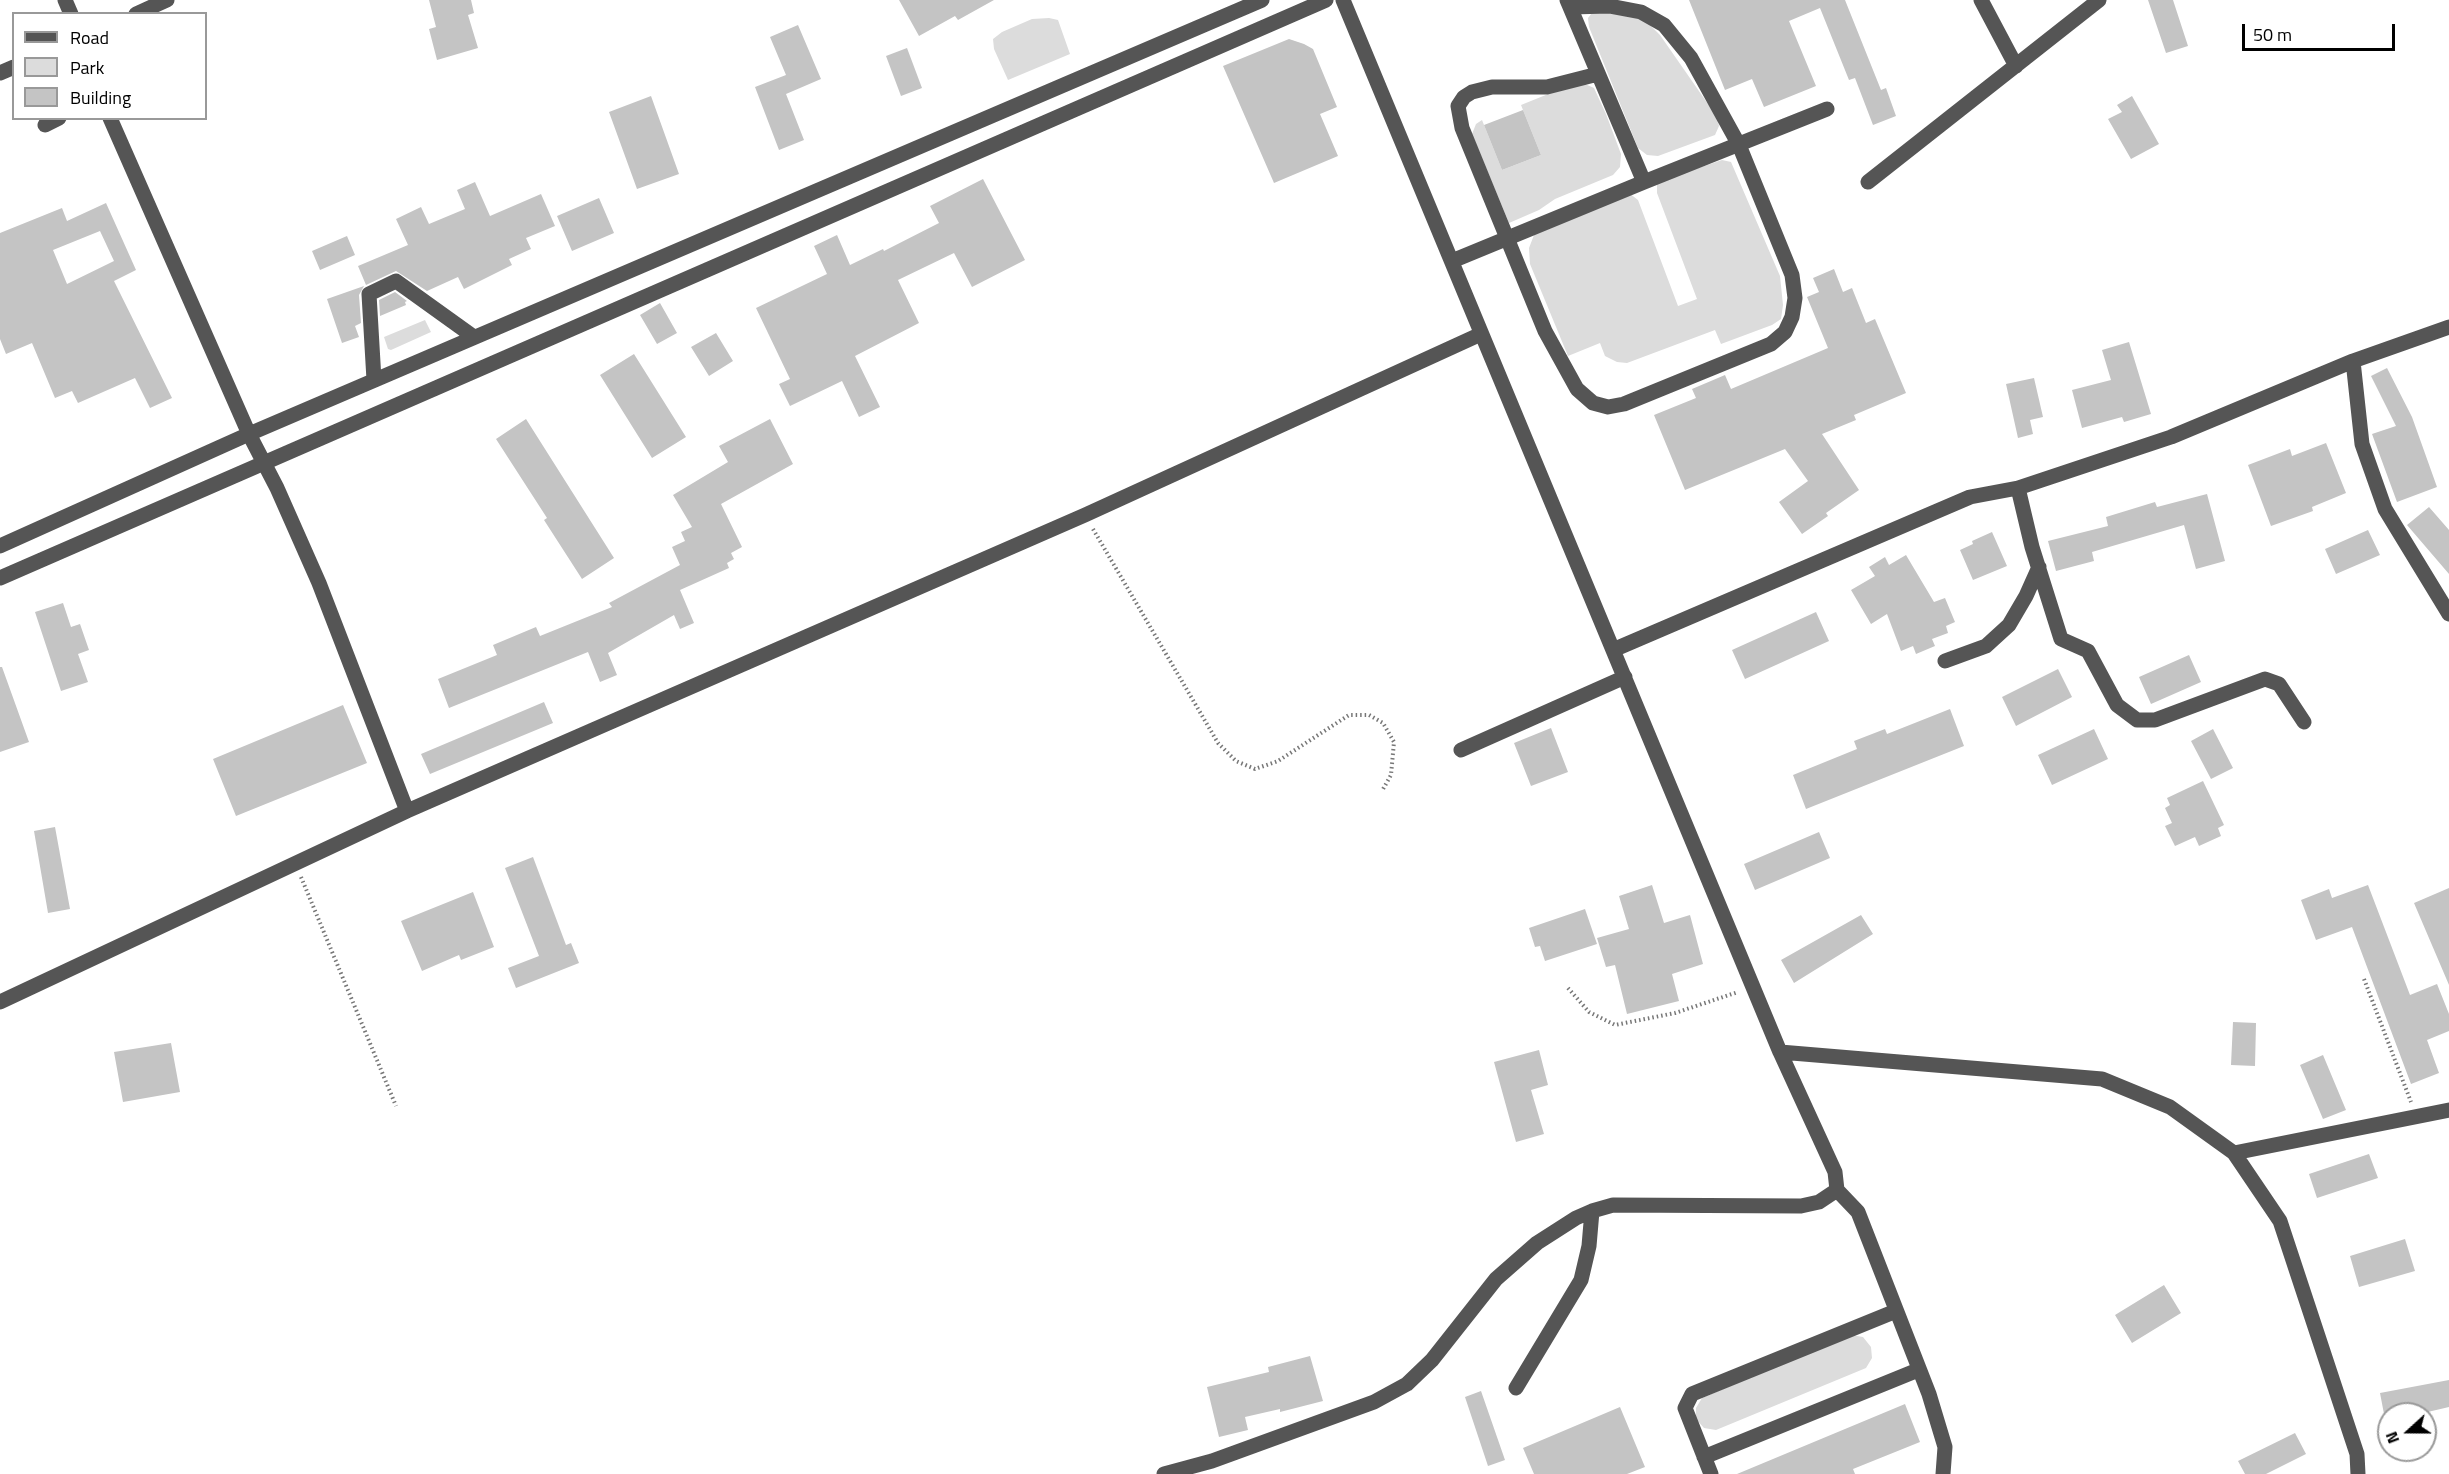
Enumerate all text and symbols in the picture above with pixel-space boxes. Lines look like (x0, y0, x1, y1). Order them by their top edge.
legend (12, 12, 207, 120)
scale bar (2245, 12, 2398, 50)
text: 50 m (2253, 21, 2292, 48)
text: Road (70, 24, 109, 51)
text: Park (70, 54, 104, 81)
text: Building (70, 84, 131, 111)
north arrow (2377, 1402, 2437, 1462)
text: N (2379, 1428, 2405, 1447)

